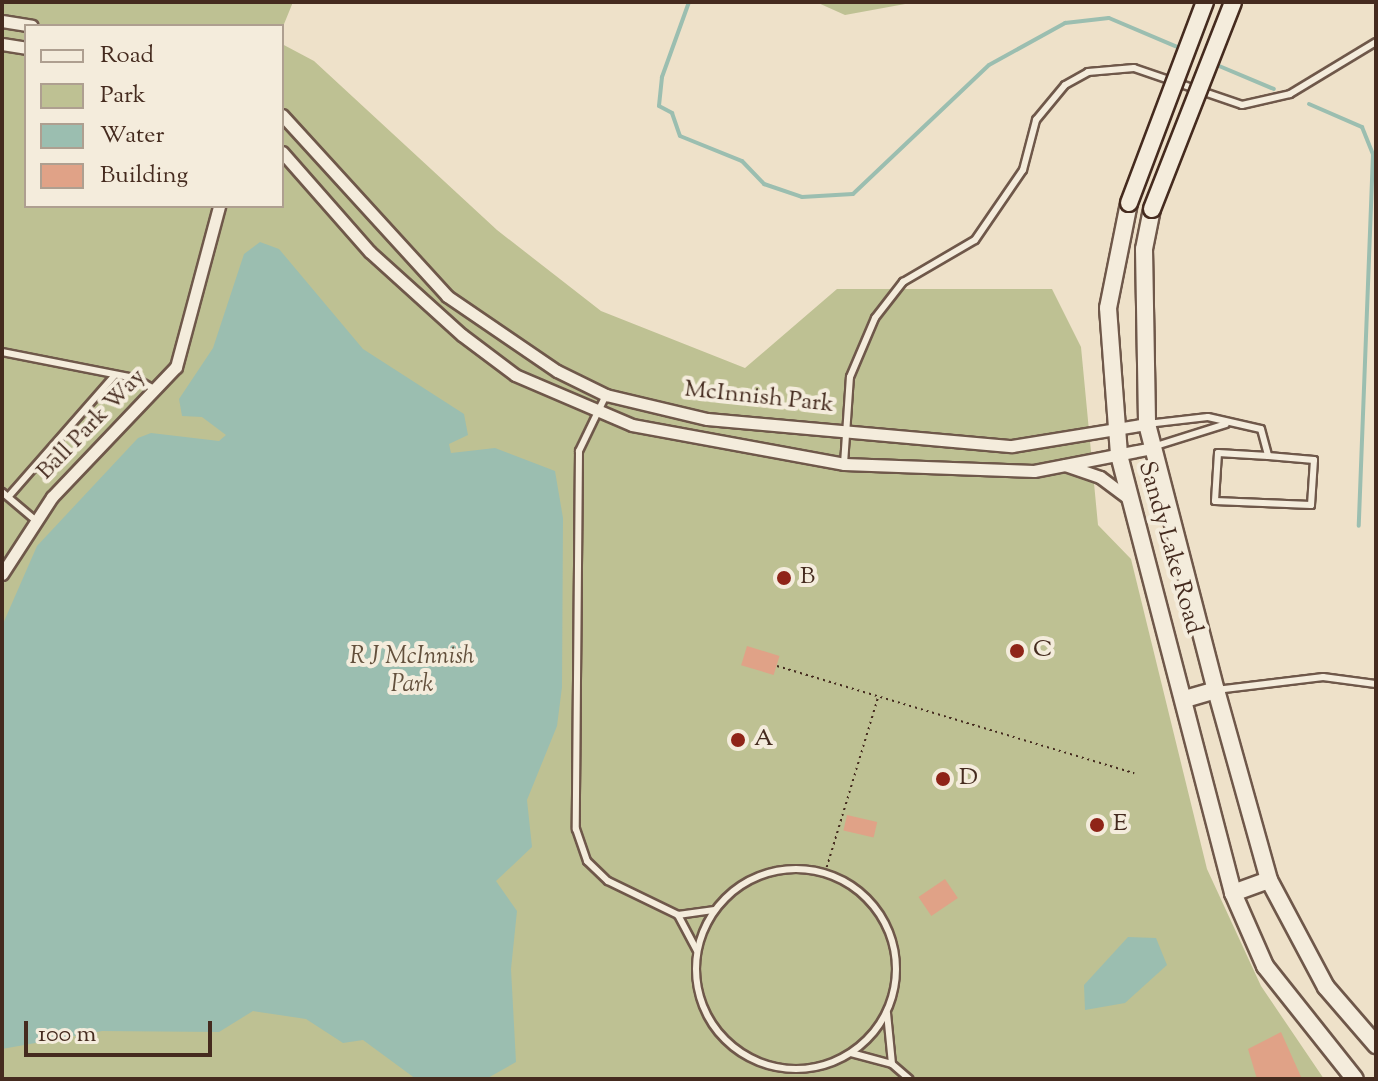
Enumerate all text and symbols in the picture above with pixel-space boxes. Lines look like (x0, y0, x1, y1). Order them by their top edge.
legend (24, 24, 284, 208)
text: Road (100, 39, 154, 73)
text: Park (100, 79, 146, 113)
text: Water (100, 119, 164, 153)
text: Building (100, 159, 188, 193)
street label: Ball Park Way (32, 363, 152, 487)
street label: McInnish Park (683, 376, 835, 420)
street label: Sandy Lake Road (1131, 458, 1207, 638)
place label: B (800, 564, 815, 592)
marker: B (775, 569, 793, 587)
place label: C (1033, 637, 1052, 665)
marker: C (1008, 642, 1026, 660)
park label: R J McInnish Park (350, 644, 474, 700)
place label: A (754, 726, 773, 754)
marker: A (729, 731, 747, 749)
place label: D (959, 765, 978, 793)
marker: D (934, 770, 952, 788)
place label: E (1113, 811, 1127, 839)
marker: E (1088, 816, 1106, 834)
scale bar (28, 1005, 216, 1055)
text: 100 m (38, 1018, 96, 1052)

